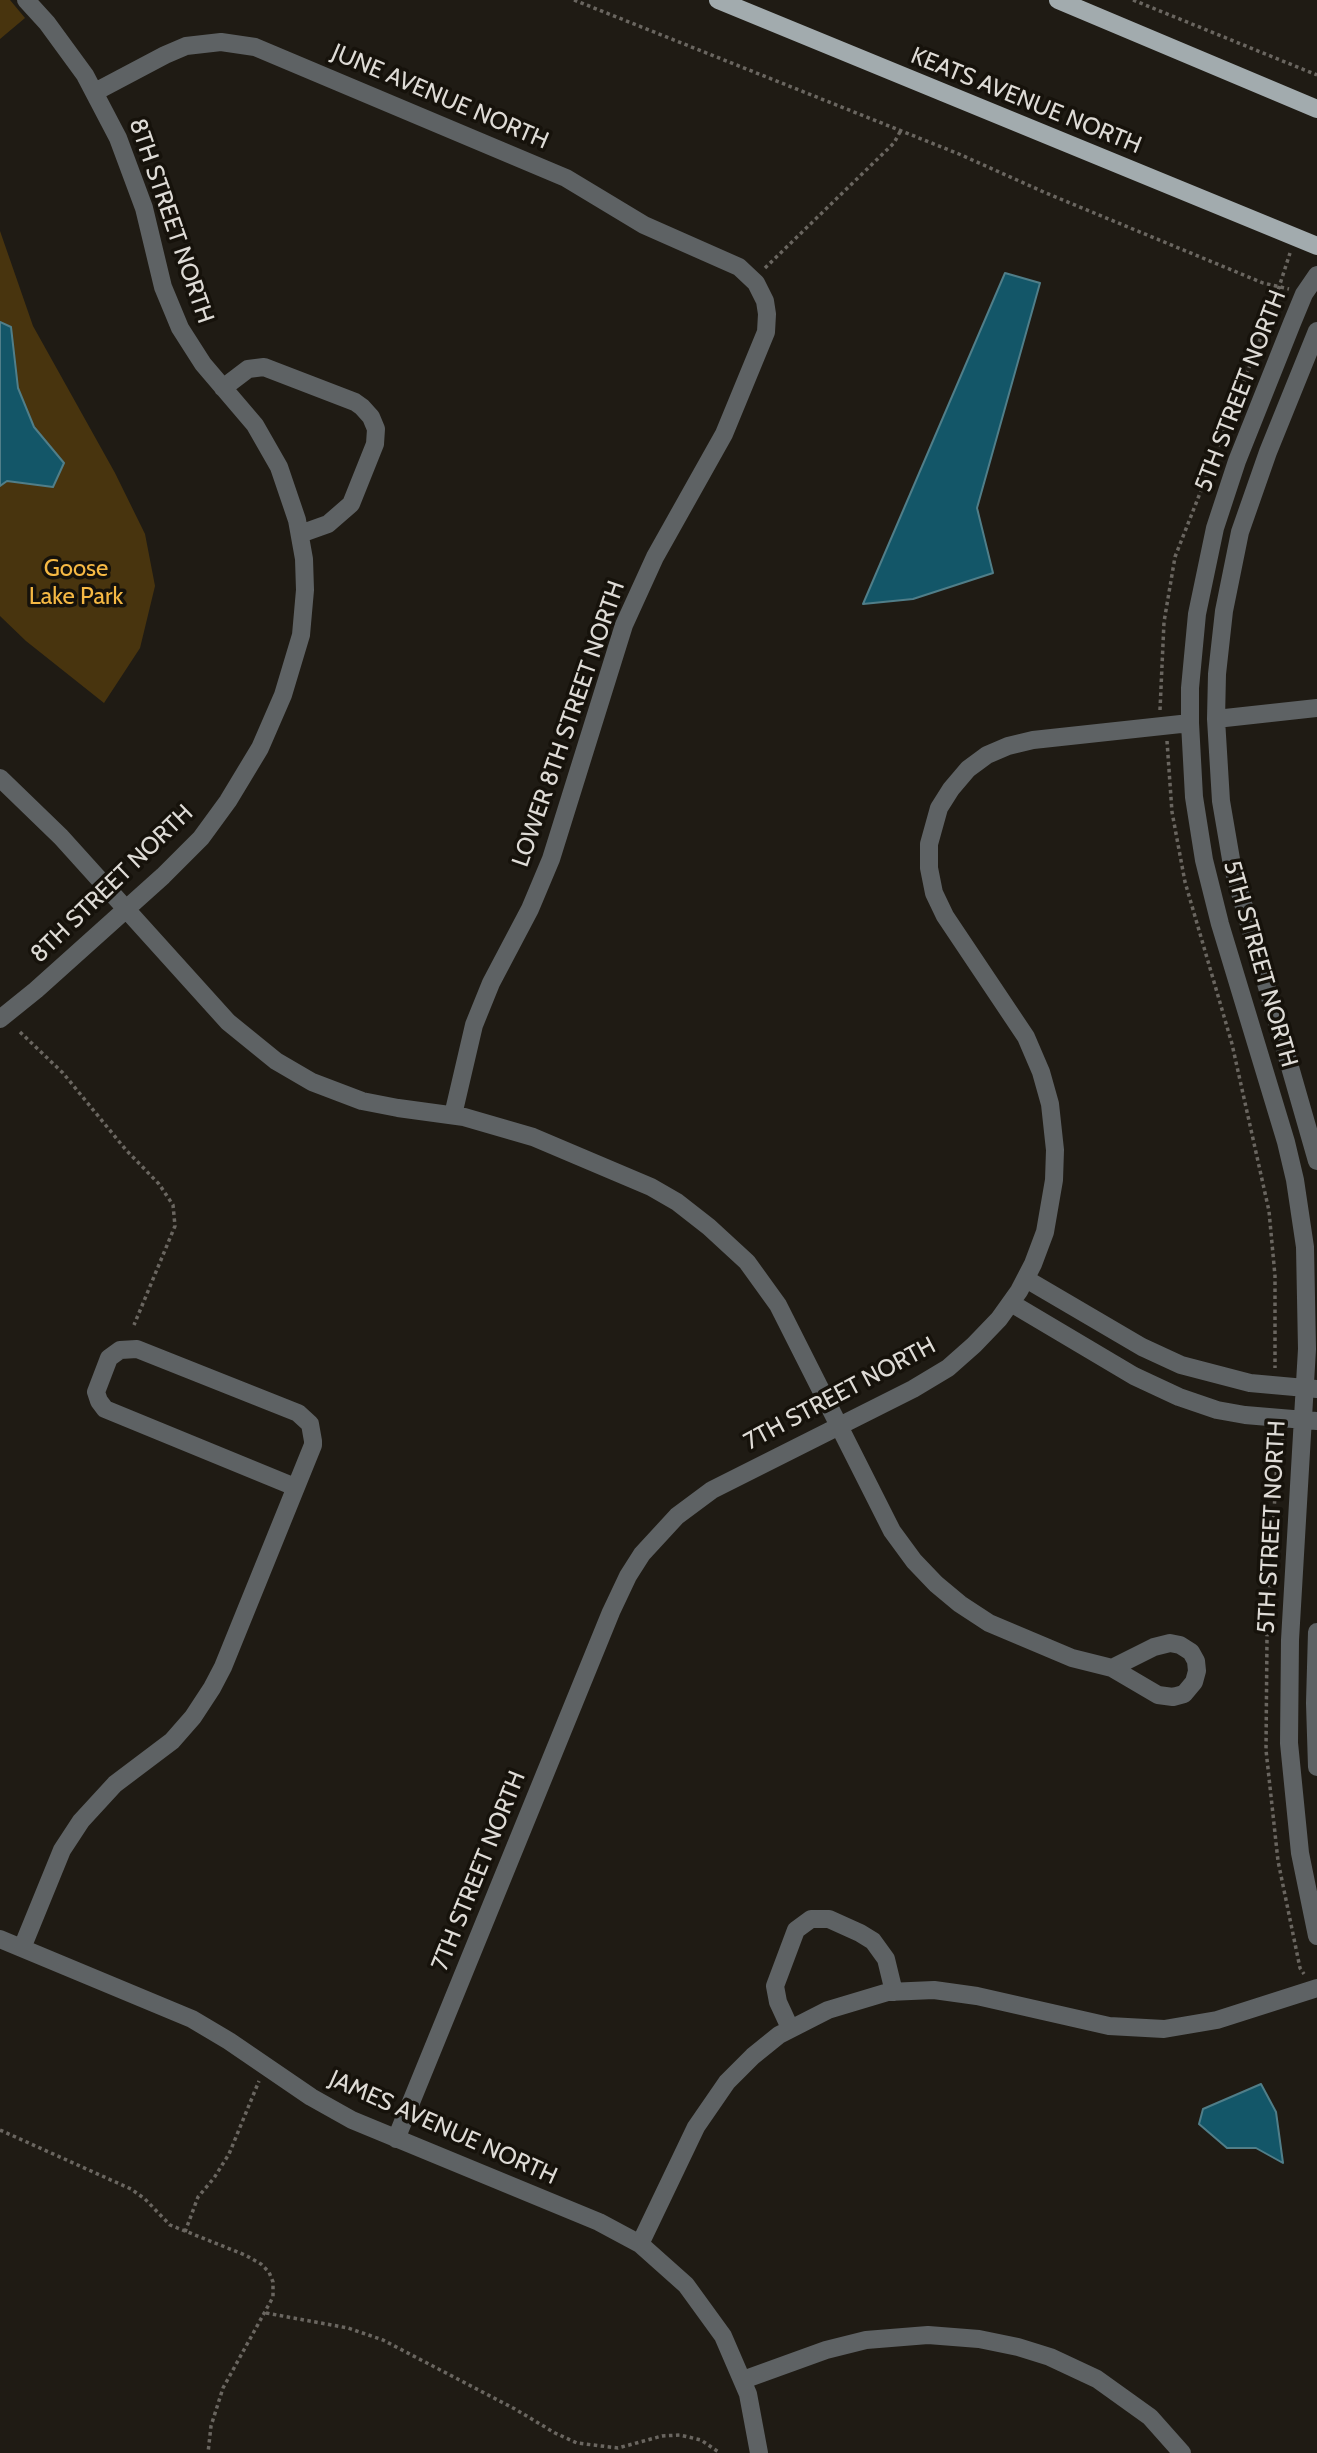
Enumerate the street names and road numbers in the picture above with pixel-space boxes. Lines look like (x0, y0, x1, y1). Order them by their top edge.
street label: JUNE AVENUE NORTH (327, 38, 553, 156)
street label: KEATS AVENUE NORTH (906, 42, 1146, 160)
street label: 8TH STREET NORTH (122, 115, 220, 327)
street label: 5TH STREET NORTH (1189, 286, 1293, 496)
street label: LOWER 8TH STREET NORTH (506, 577, 632, 871)
street label: 8TH STREET NORTH (25, 799, 199, 969)
street label: 5TH STREET NORTH (1217, 857, 1303, 1071)
street label: 7TH STREET NORTH (739, 1331, 941, 1457)
street label: 5TH STREET NORTH (1252, 1420, 1292, 1634)
street label: 7TH STREET NORTH (426, 1767, 532, 1975)
street label: JAMES AVENUE NORTH (324, 2065, 562, 2191)

